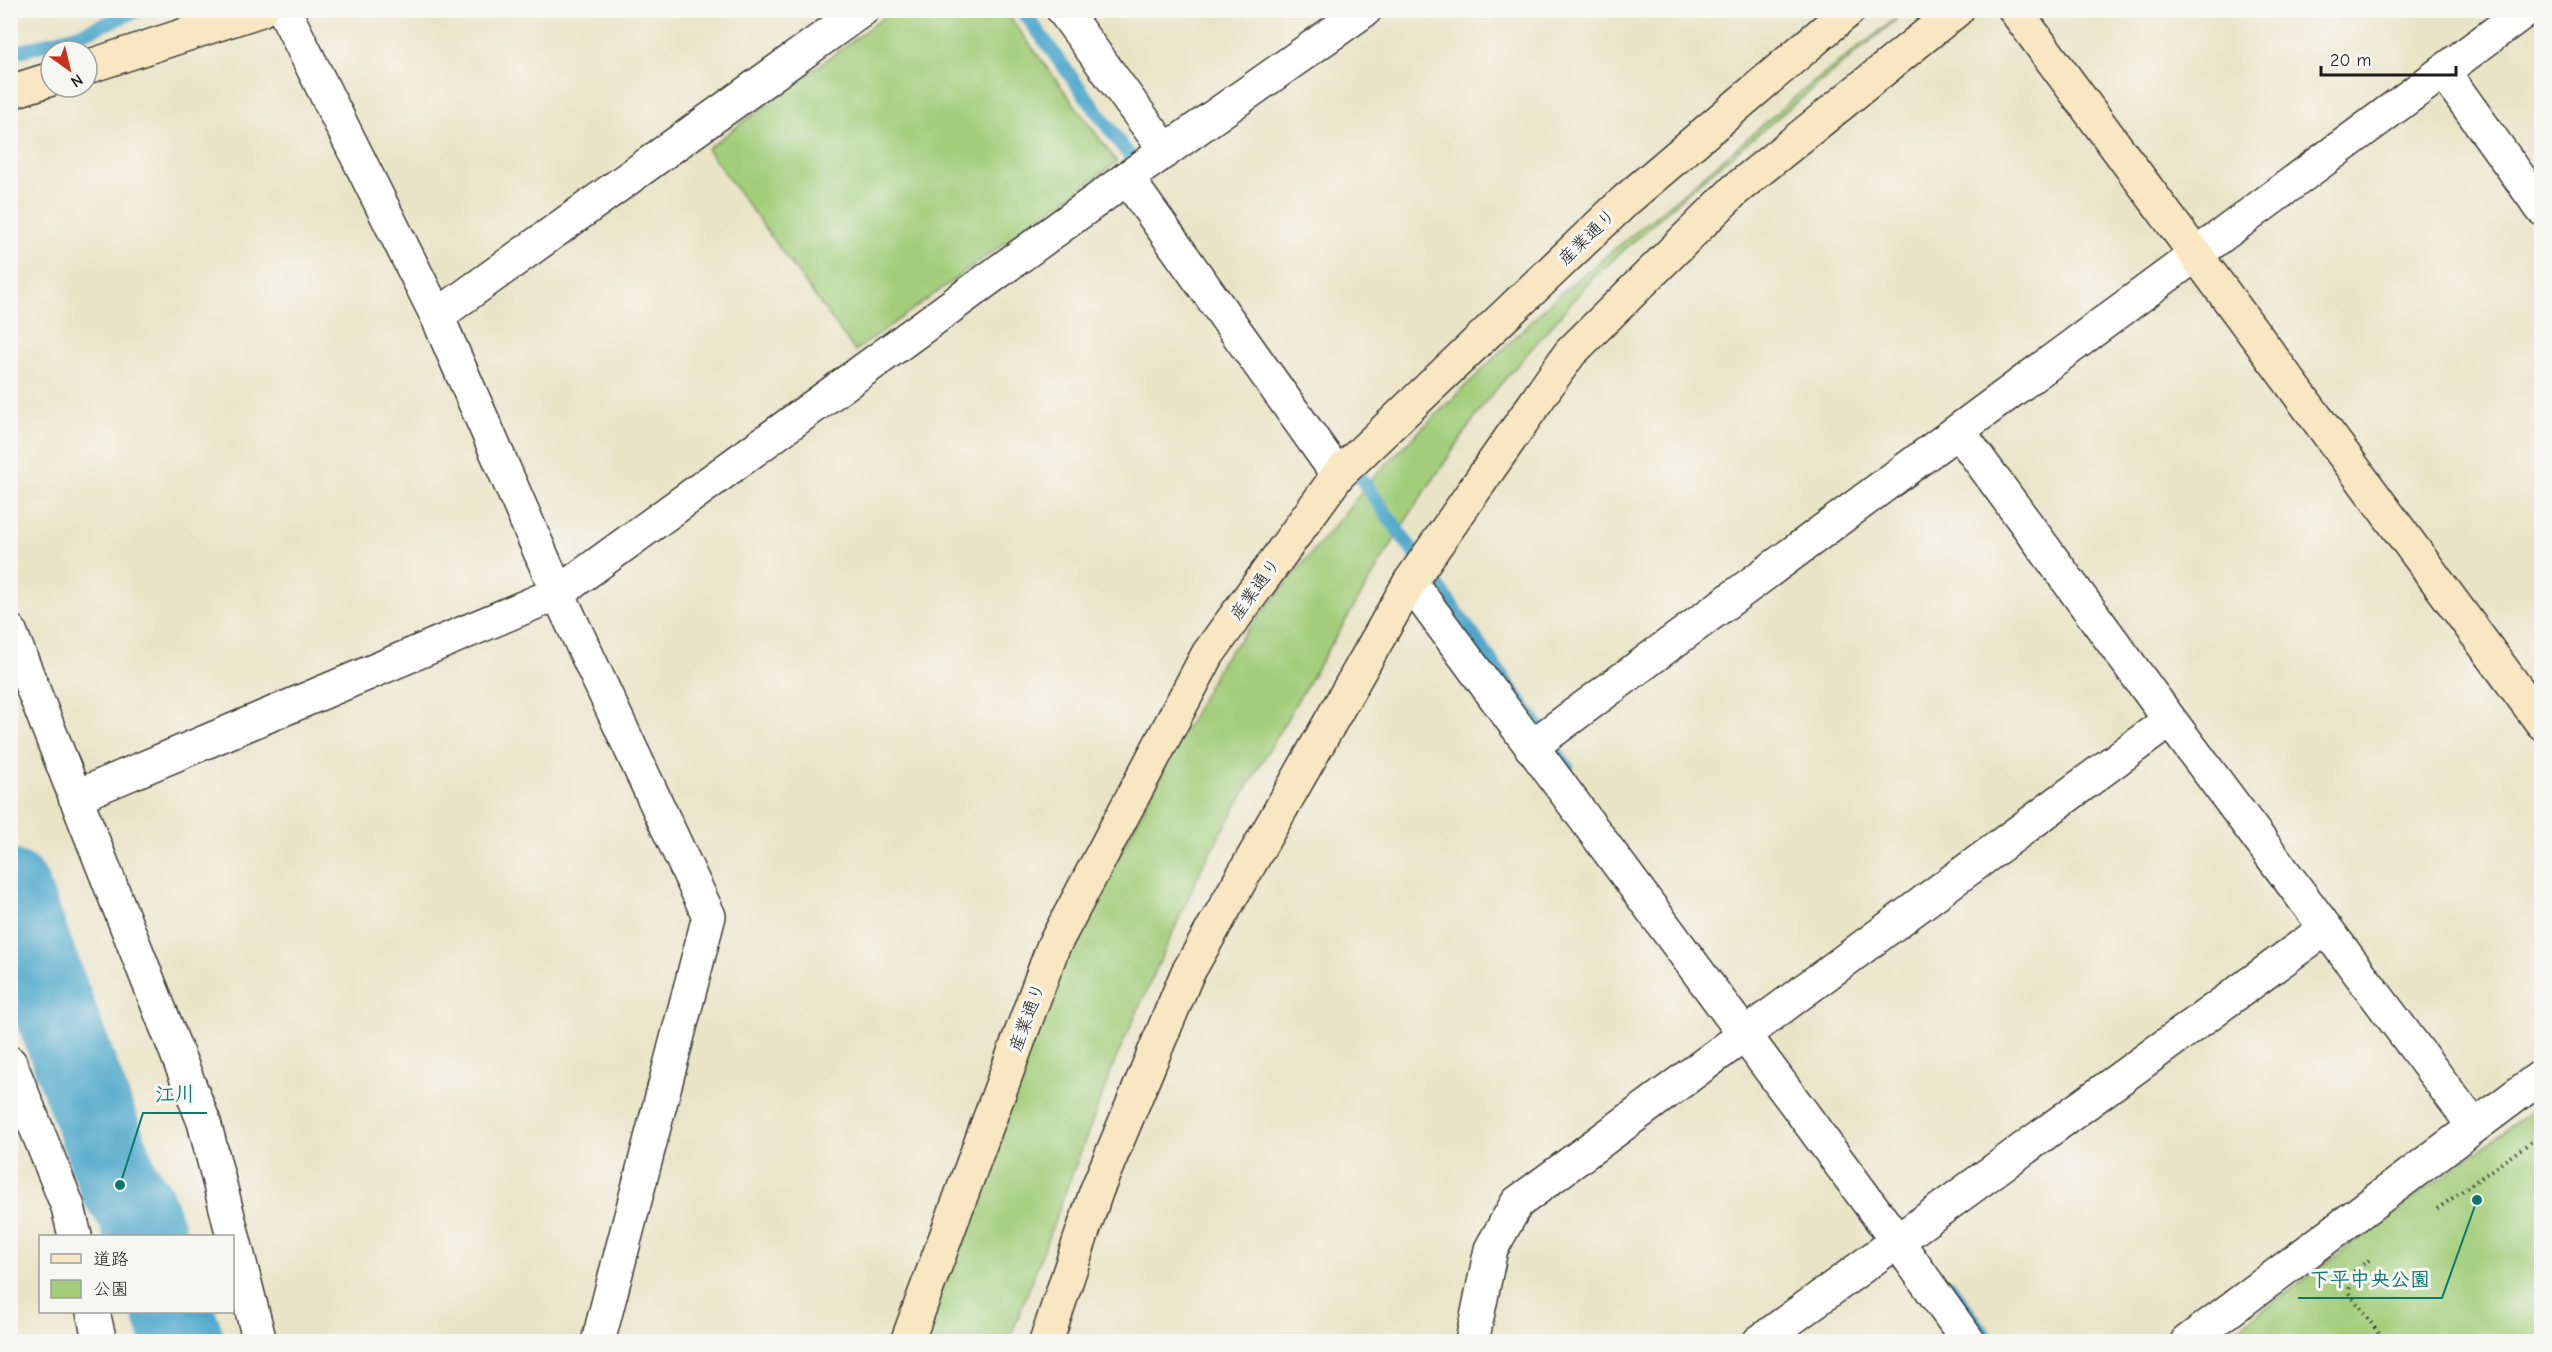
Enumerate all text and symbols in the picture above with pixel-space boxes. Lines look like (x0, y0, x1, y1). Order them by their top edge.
north arrow (39, 39, 99, 99)
scale bar (2321, 39, 2456, 77)
text: 20 m (2330, 50, 2371, 71)
text: N (67, 70, 86, 91)
street label: 産業通り (1554, 205, 1621, 270)
street label: 産業通り (1226, 554, 1285, 625)
street label: 産業通り (1005, 980, 1050, 1055)
callout: 江川 (143, 1075, 207, 1113)
text: 江川 (155, 1083, 195, 1106)
legend (39, 1235, 234, 1313)
text: 道路 (93, 1249, 129, 1270)
callout: 下平中央公園 (2298, 1260, 2442, 1298)
text: 下平中央公園 (2310, 1268, 2430, 1291)
text: 公園 (93, 1279, 129, 1300)

